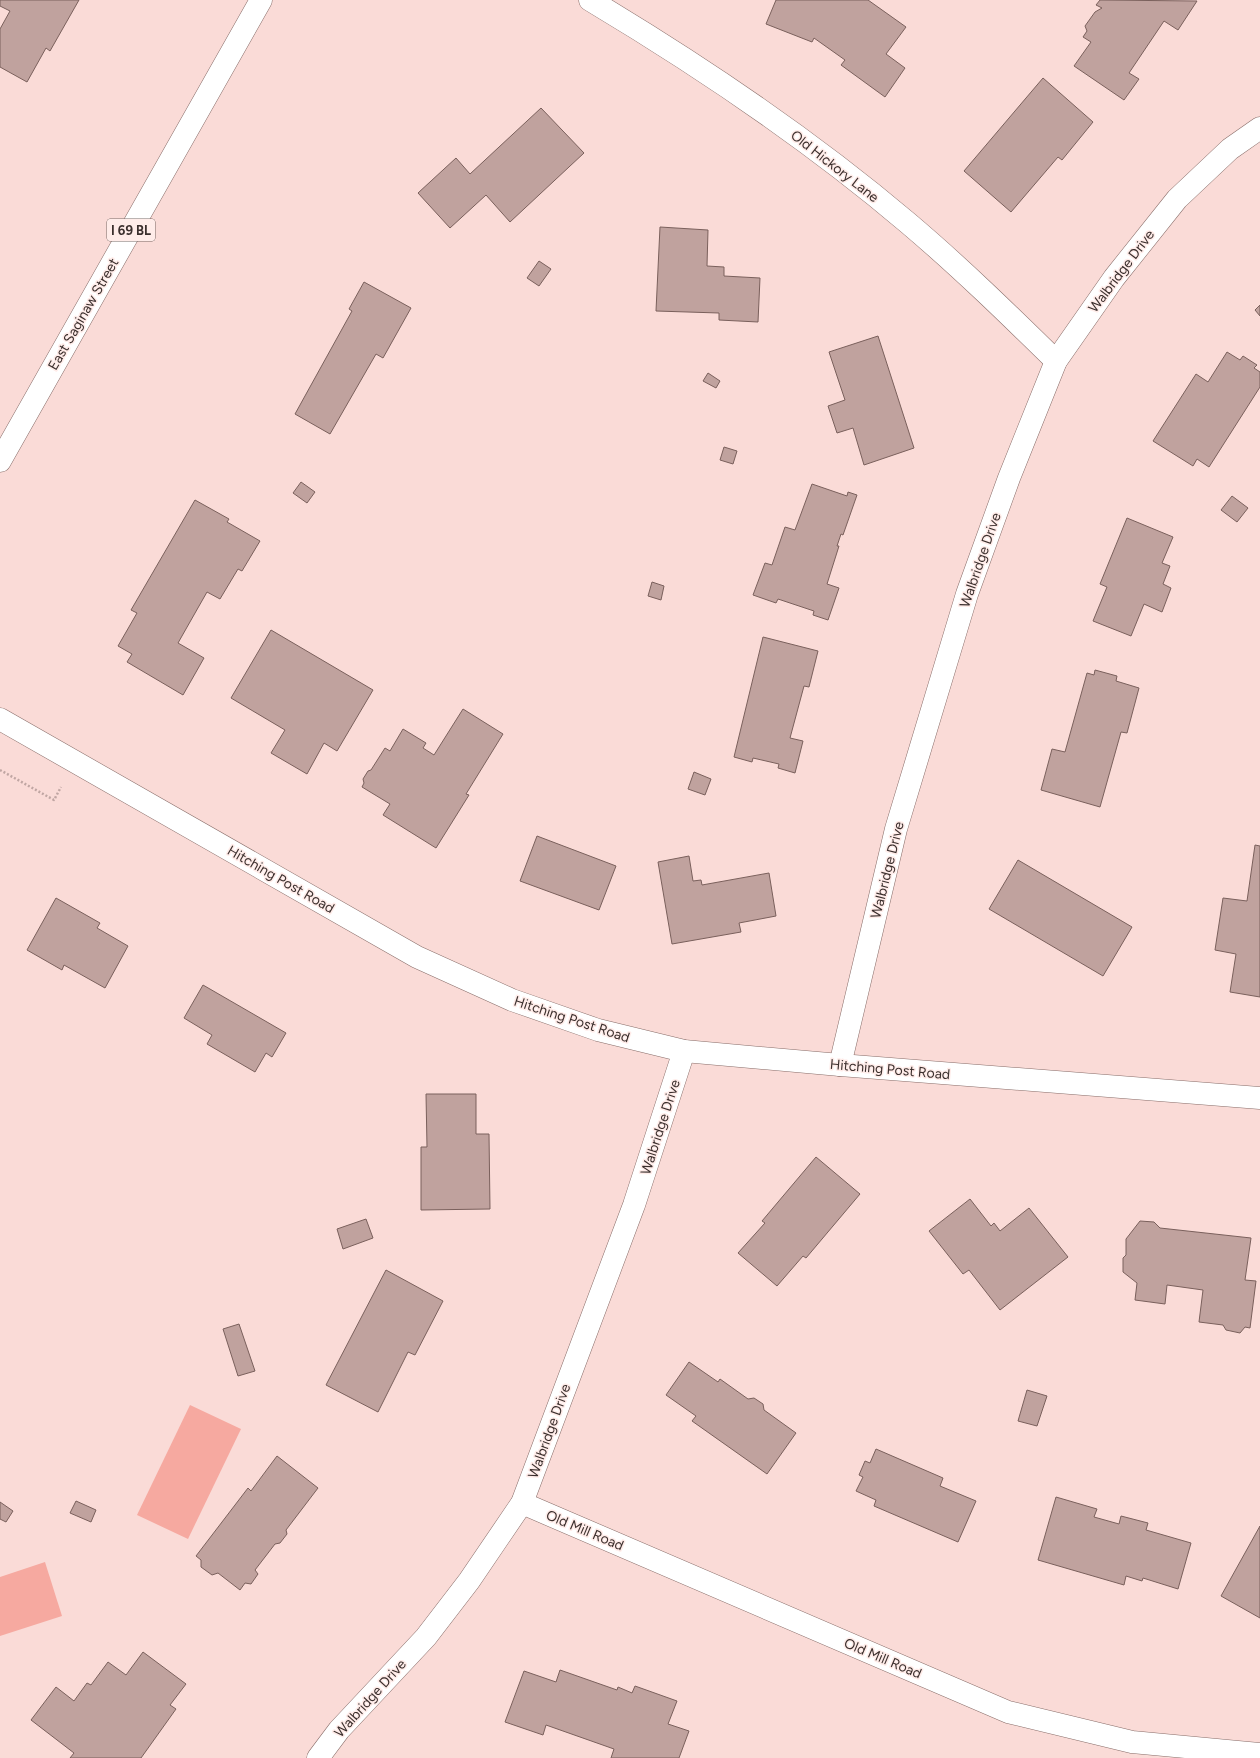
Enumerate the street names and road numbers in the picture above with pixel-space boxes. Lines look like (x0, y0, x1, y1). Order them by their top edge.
street label: Old Hickory Lane (787, 127, 882, 206)
road number: I 69 BL (107, 219, 155, 241)
street label: Walbridge Drive (1085, 226, 1158, 316)
street label: East Saginaw Street (44, 255, 122, 373)
street label: Walbridge Drive (956, 510, 1005, 610)
street label: Walbridge Drive (867, 820, 908, 920)
street label: Hitching Post Road (224, 842, 337, 917)
street label: Hitching Post Road (512, 993, 632, 1046)
street label: Hitching Post Road (829, 1056, 951, 1083)
street label: Walbridge Drive (637, 1077, 684, 1177)
street label: Walbridge Drive (525, 1381, 575, 1481)
street label: Old Mill Road (543, 1507, 626, 1554)
street label: Old Mill Road (841, 1635, 924, 1682)
street label: Walbridge Drive (331, 1656, 410, 1741)

